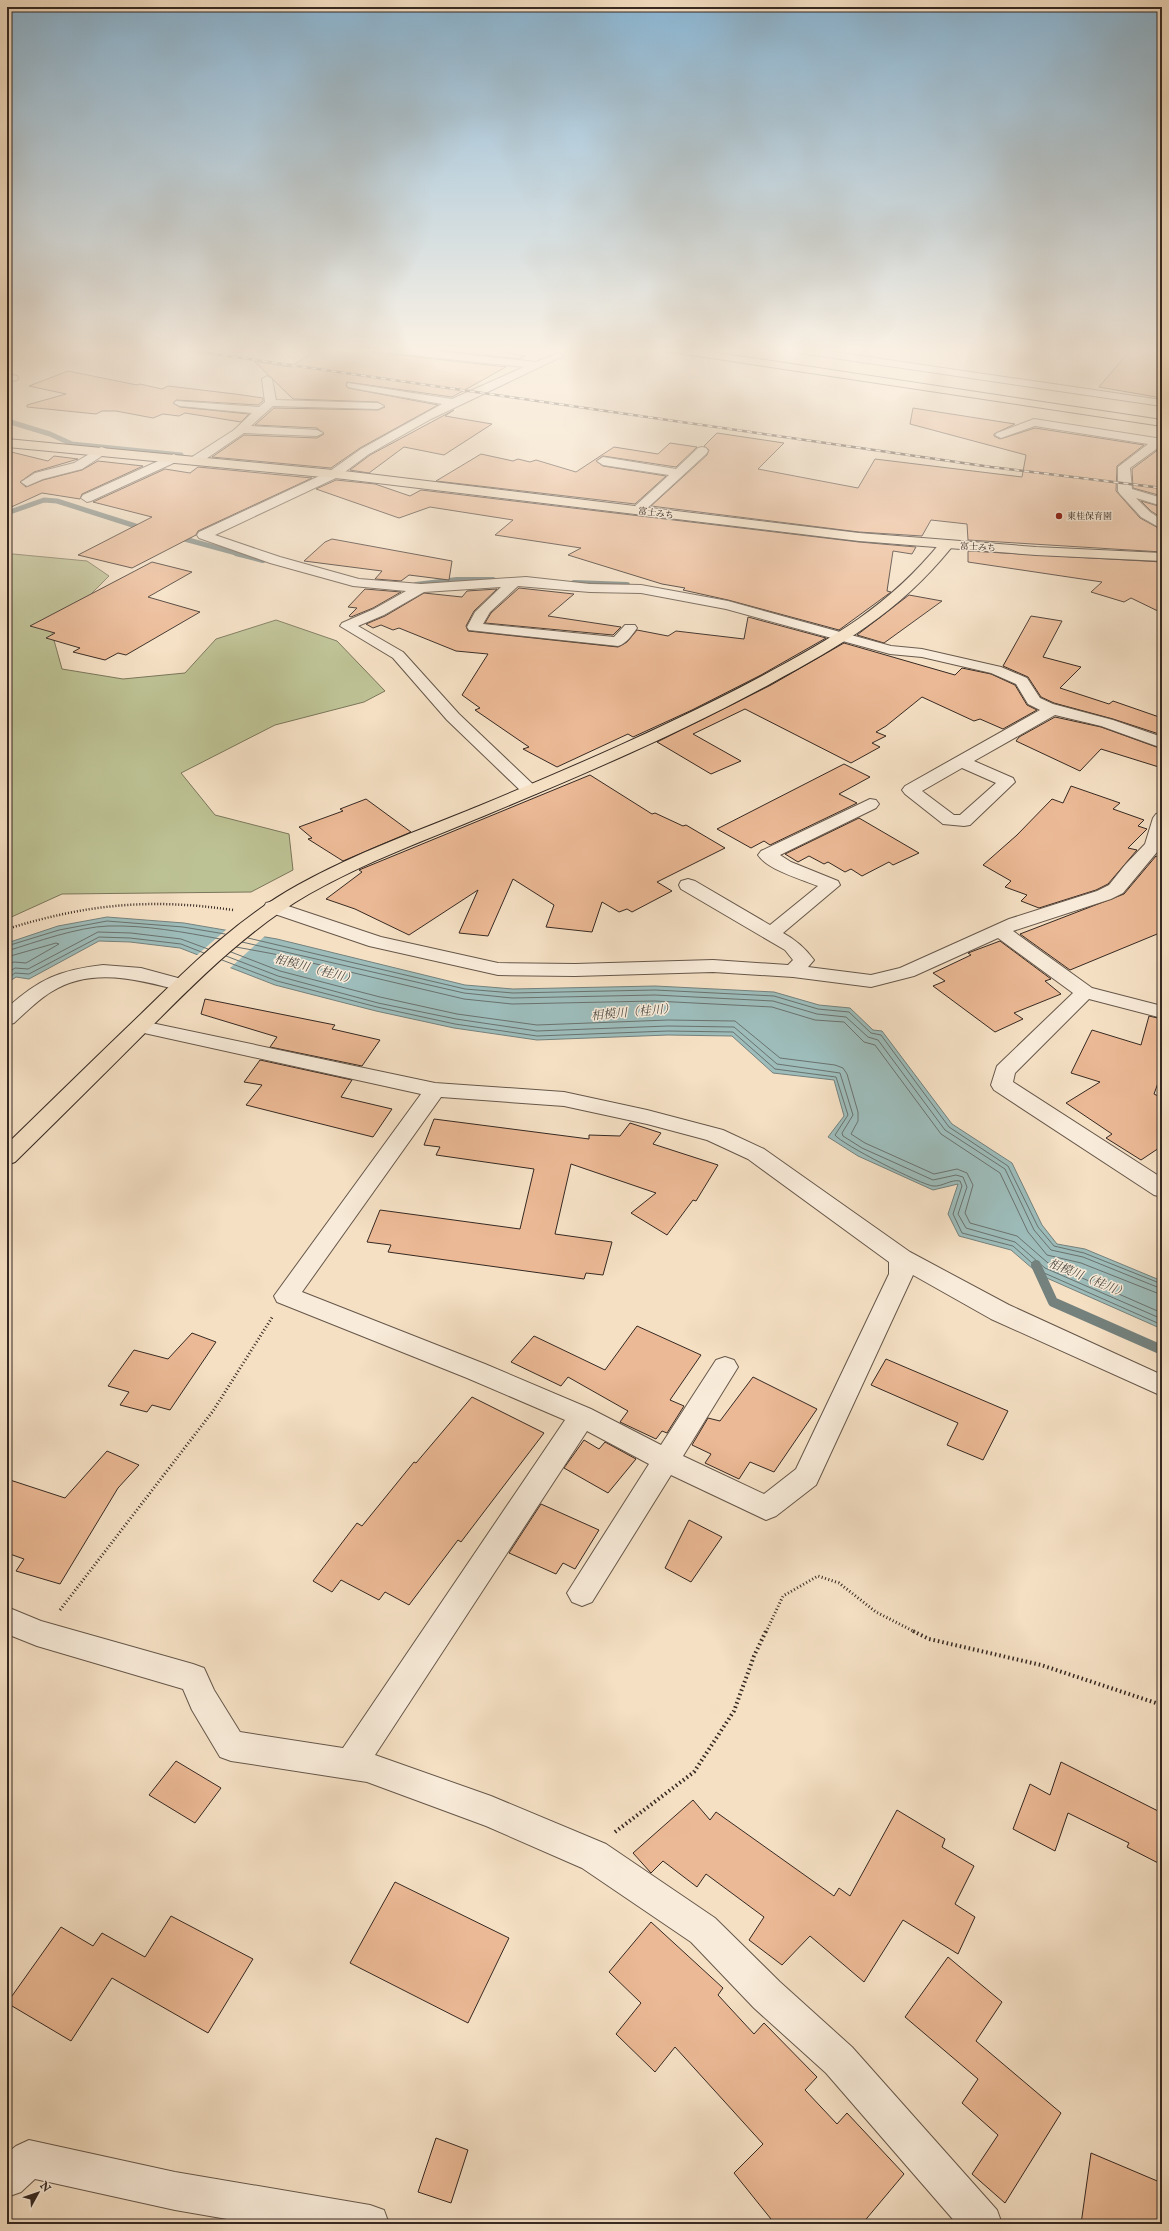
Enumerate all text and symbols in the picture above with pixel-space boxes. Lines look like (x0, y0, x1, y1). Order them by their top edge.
street label: 富士みち (637, 506, 675, 521)
marker: 東桂保育園 (1054, 511, 1064, 521)
place label: 東桂保育園 (1067, 511, 1112, 522)
street label: 富士みち (960, 541, 996, 554)
water label: 相模川（桂川） (272, 951, 357, 988)
water label: 相模川（桂川） (591, 1001, 676, 1024)
water label: 相模川（桂川） (1046, 1256, 1130, 1301)
north arrow (18, 2173, 58, 2213)
text: N (36, 2178, 54, 2196)

